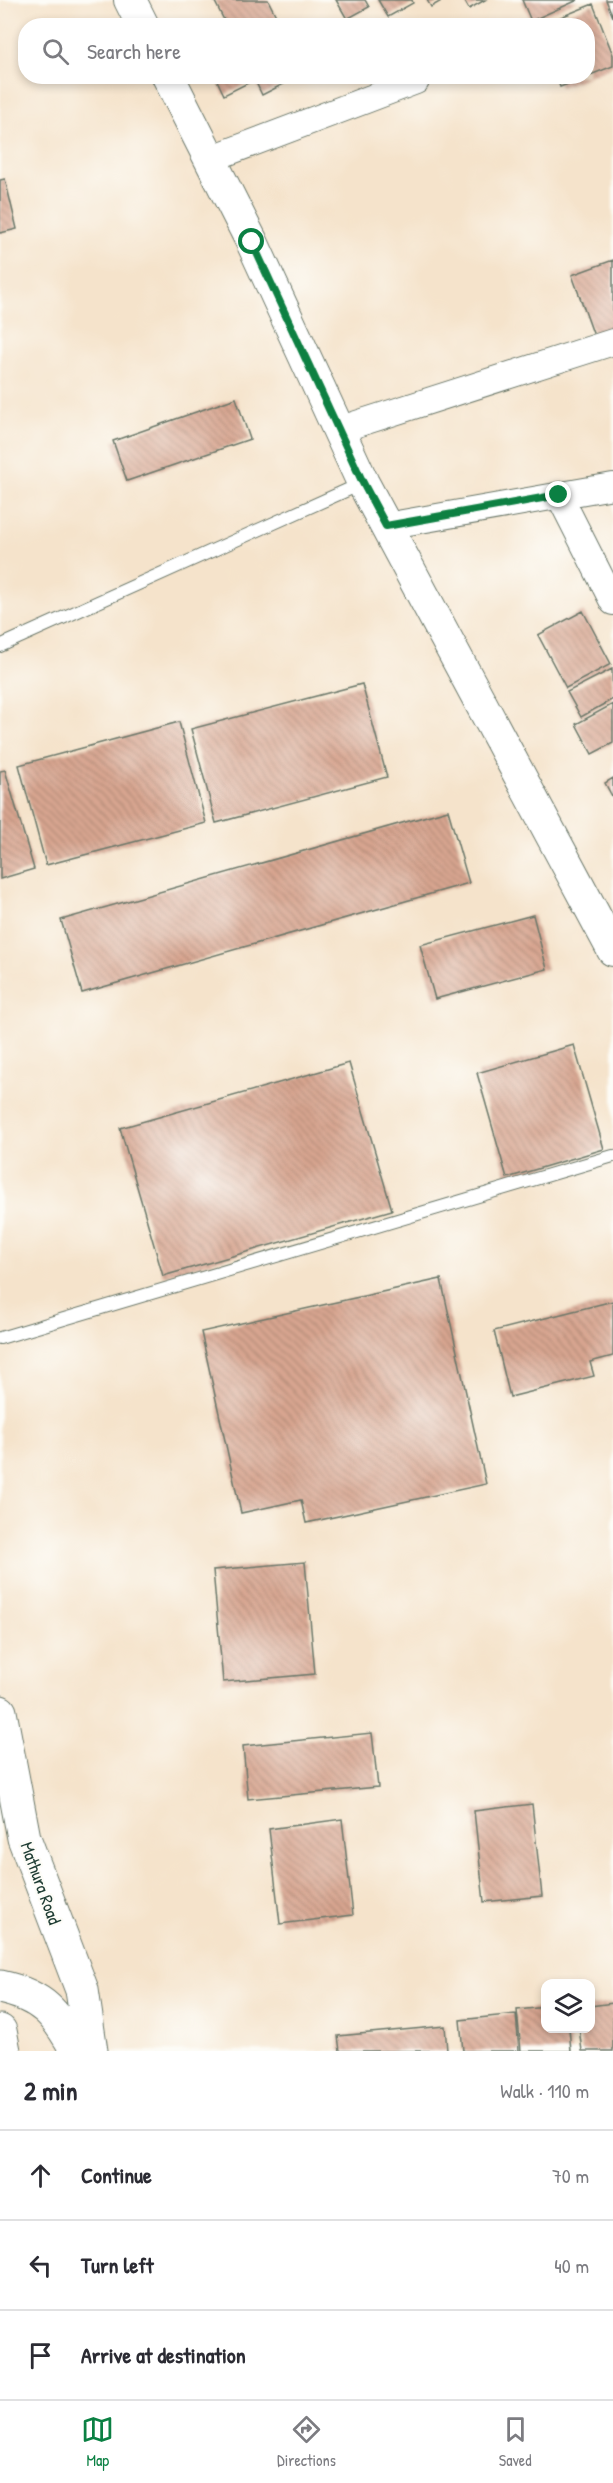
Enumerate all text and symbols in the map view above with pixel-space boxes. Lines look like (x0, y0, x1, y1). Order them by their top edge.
search box (18, 18, 595, 84)
icon: search (39, 35, 72, 68)
text: Search here (87, 36, 181, 66)
route start (238, 228, 264, 254)
route end (545, 481, 571, 507)
street label: Mathura Road (14, 1838, 68, 1928)
map controls (541, 1979, 595, 2033)
button: layers (541, 1979, 595, 2033)
text: 2 min (24, 2073, 77, 2108)
text: Walk · 110 m (500, 2077, 589, 2104)
icon: ahead (24, 2159, 57, 2192)
text: Continue (81, 2160, 152, 2190)
text: 70 m (552, 2162, 589, 2189)
icon: left (24, 2249, 57, 2282)
text: Turn left (81, 2250, 154, 2280)
text: 40 m (554, 2252, 589, 2279)
icon: arrive (24, 2339, 57, 2372)
text: Arrive at destination (81, 2340, 246, 2370)
tab: Map (81, 2413, 114, 2471)
tab: Directions (277, 2413, 336, 2471)
tab: Saved (499, 2413, 532, 2471)

